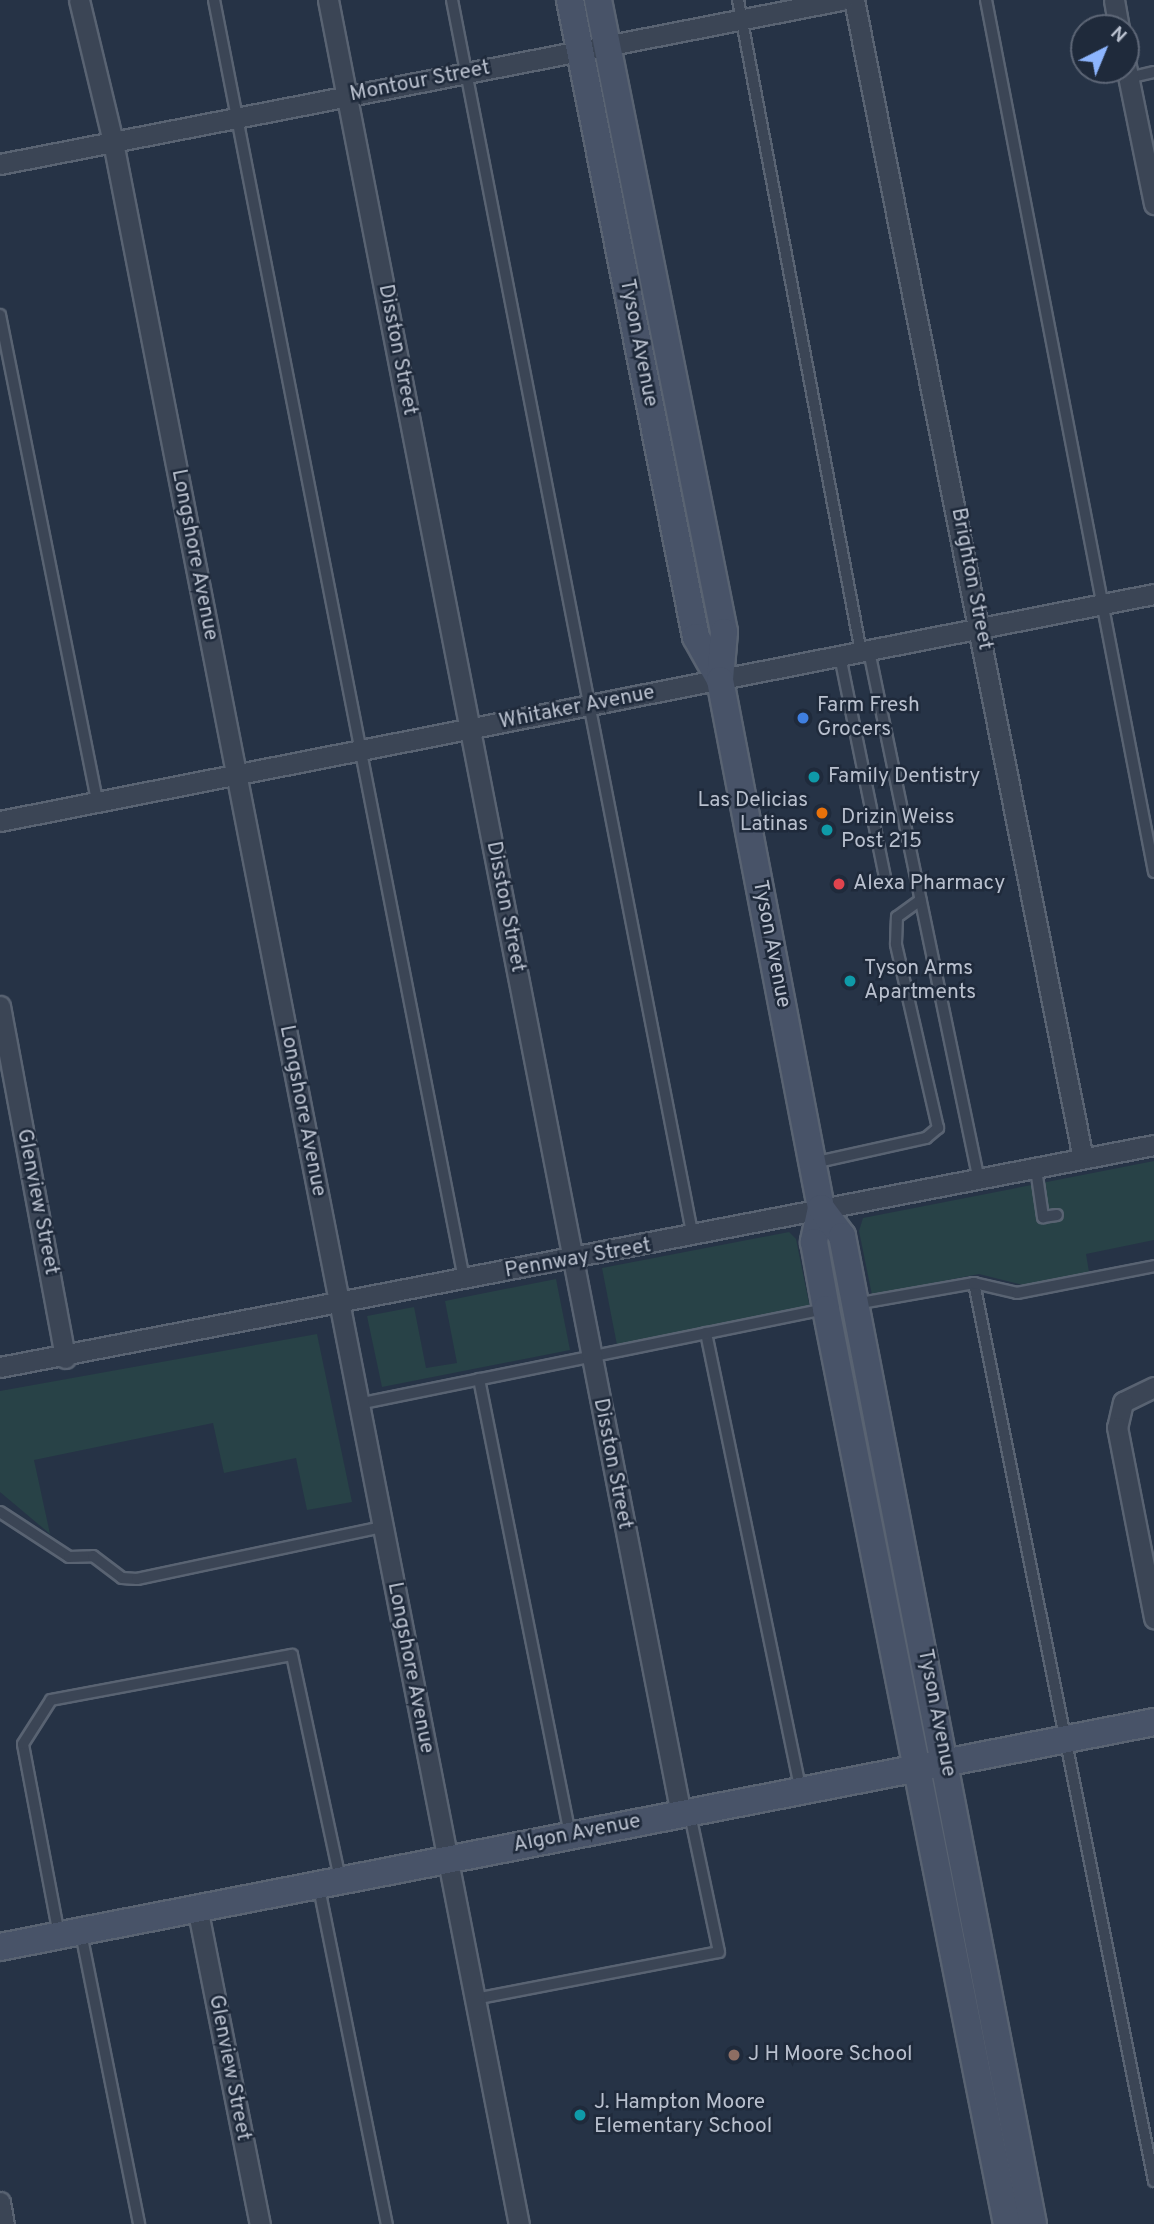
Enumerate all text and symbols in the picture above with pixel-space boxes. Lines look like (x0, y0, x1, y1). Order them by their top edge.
north arrow (1070, 14, 1140, 84)
text: N (1105, 22, 1131, 49)
street label: Montour Street (348, 56, 492, 108)
street label: Tyson Avenue (613, 277, 663, 409)
street label: Disston Street (372, 282, 422, 418)
street label: Longshore Avenue (165, 467, 223, 643)
street label: Brighton Street (945, 506, 997, 652)
street label: Whitaker Avenue (497, 680, 657, 736)
place label: Farm Fresh Grocers (817, 693, 920, 743)
marker: Farm Fresh Grocers (795, 710, 811, 726)
place label: Family Dentistry (828, 764, 980, 790)
marker: Family Dentistry (806, 769, 822, 785)
place label: Las Delicias Latinas (697, 788, 808, 838)
marker: Las Delicias Latinas (814, 805, 830, 821)
place label: Drizin Weiss Post 215 (841, 805, 955, 855)
marker: Drizin Weiss Post 215 (819, 822, 835, 838)
street label: Disston Street (480, 839, 530, 975)
place label: Alexa Pharmacy (853, 871, 1005, 897)
marker: Alexa Pharmacy (831, 876, 847, 892)
street label: Tyson Avenue (746, 878, 796, 1010)
place label: Tyson Arms Apartments (864, 956, 976, 1006)
marker: Tyson Arms Apartments (842, 973, 858, 989)
street label: Longshore Avenue (273, 1023, 331, 1199)
street label: Glenview Street (10, 1127, 64, 1277)
street label: Pennway Street (503, 1234, 653, 1284)
street label: Disston Street (587, 1396, 637, 1532)
street label: Longshore Avenue (381, 1580, 439, 1756)
street label: Tyson Avenue (911, 1647, 961, 1779)
street label: Algon Avenue (511, 1809, 643, 1859)
street label: Glenview Street (202, 1993, 256, 2143)
place label: J H Moore School (748, 2042, 913, 2068)
marker: J H Moore School (726, 2047, 742, 2063)
place label: J. Hampton Moore Elementary School (594, 2090, 772, 2140)
marker: J. Hampton Moore Elementary School (572, 2107, 588, 2123)

